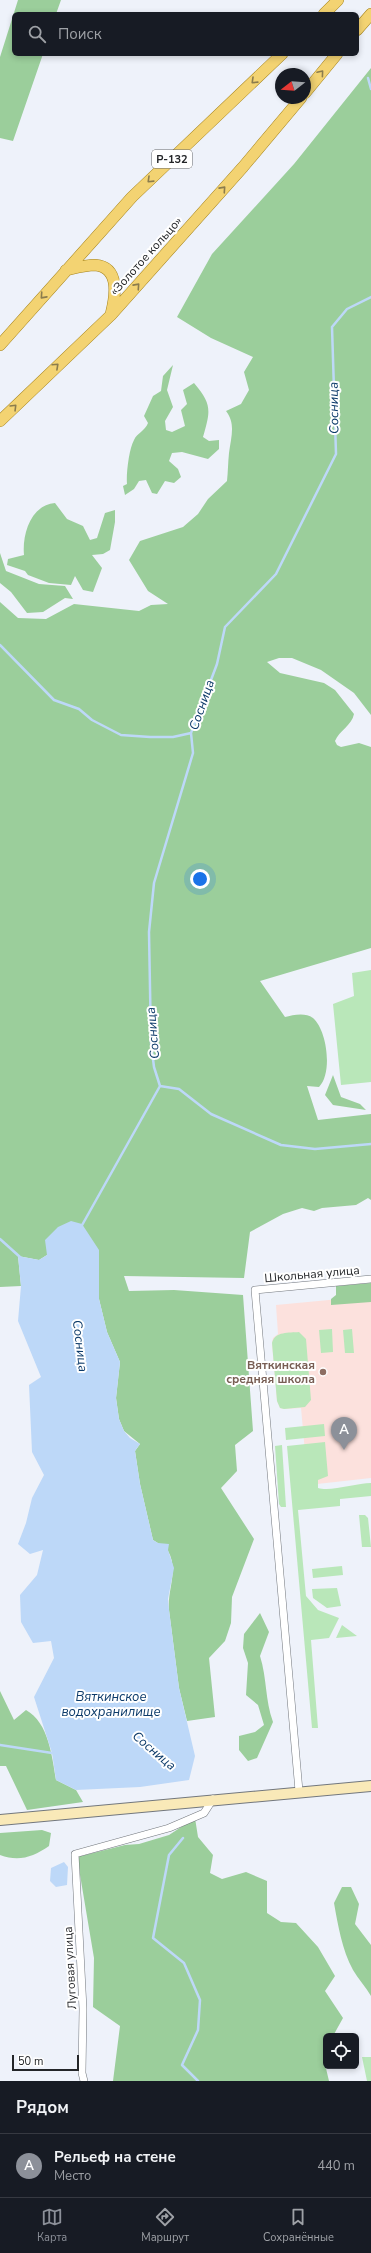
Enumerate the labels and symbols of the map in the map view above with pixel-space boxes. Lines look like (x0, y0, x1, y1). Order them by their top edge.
north arrow (275, 68, 311, 104)
one-way arrow (317, 71, 324, 78)
one-way arrow (251, 76, 259, 84)
road number: Р-132 (152, 150, 192, 168)
one-way arrow (147, 176, 154, 183)
one-way arrow (219, 186, 226, 194)
street label: «Золотое кольцо» (106, 213, 186, 299)
one-way arrow (132, 283, 140, 291)
one-way arrow (40, 291, 48, 299)
one-way arrow (51, 364, 59, 371)
water label: Сосница (325, 382, 343, 434)
one-way arrow (9, 404, 17, 412)
water label: Сосница (185, 677, 219, 733)
your location (190, 869, 210, 889)
water label: Сосница (142, 1006, 164, 1060)
street label: Школьная улица (264, 1262, 360, 1286)
water label: Сосница (68, 1319, 92, 1373)
place label: Вяткинская средняя школа (226, 1357, 315, 1387)
marker: Вяткинская средняя школа (318, 1367, 328, 1377)
pin: A (331, 1417, 357, 1450)
water label: Вяткинское водохранилище (61, 1688, 161, 1721)
water label: Сосница (128, 1727, 180, 1775)
street label: Луговая улица (60, 1926, 80, 2010)
scale bar (12, 2053, 79, 2072)

